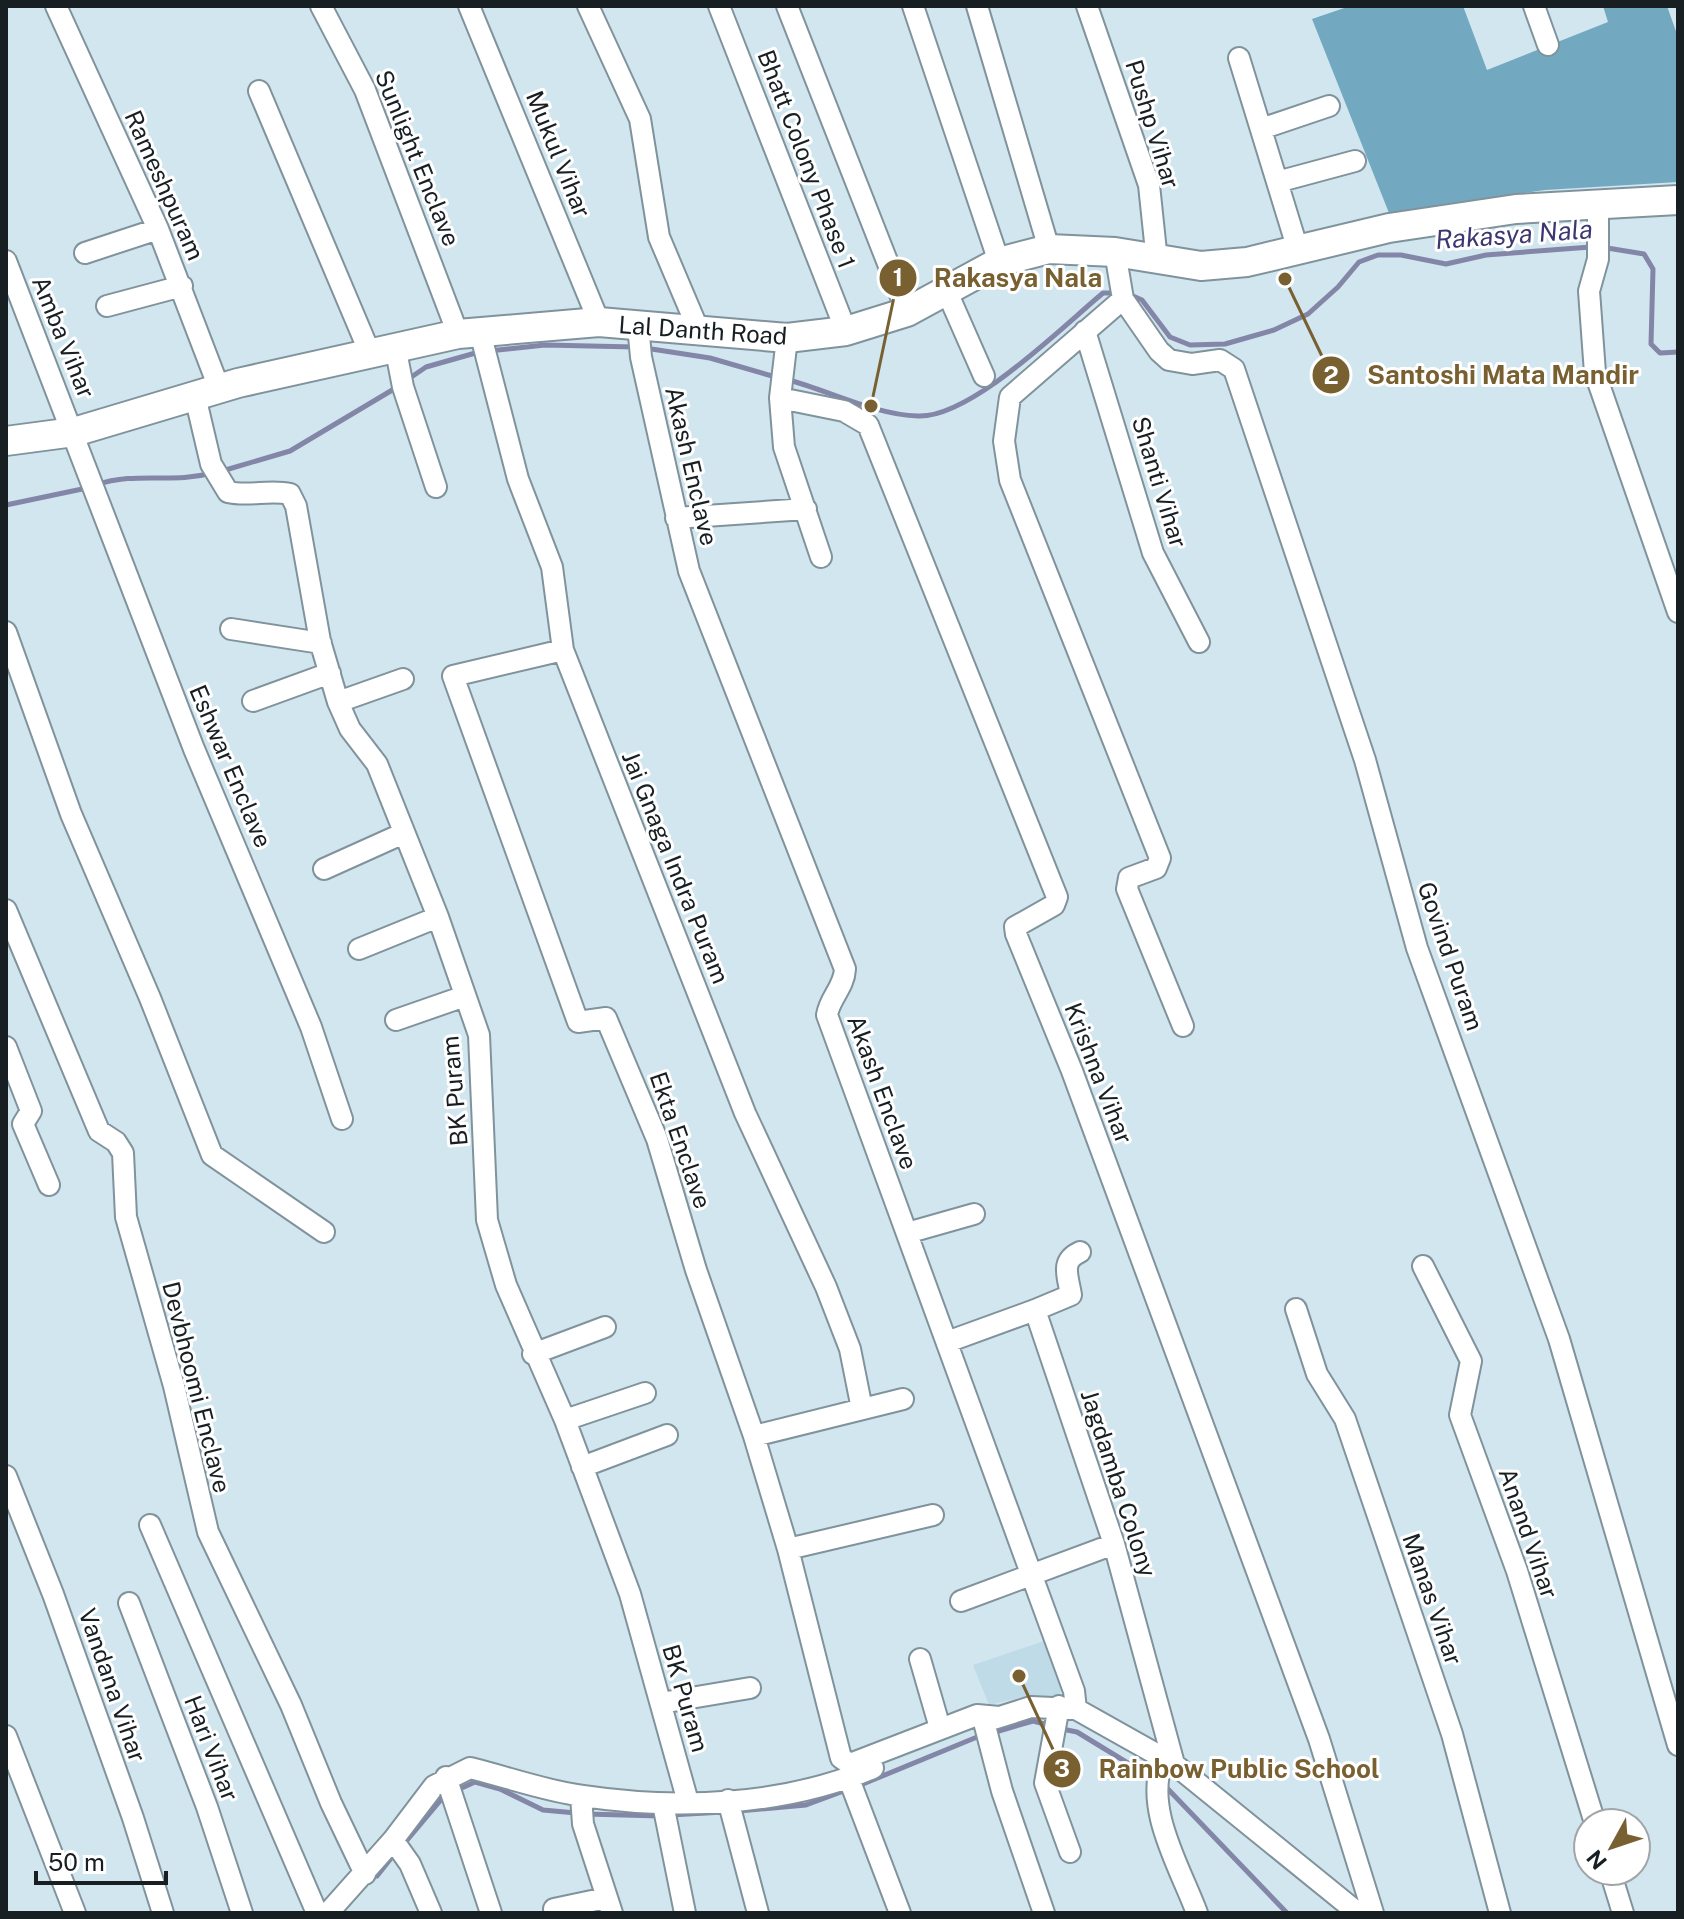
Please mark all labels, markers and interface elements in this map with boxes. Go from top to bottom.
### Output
street label: Bhatt Colony Phase 1 [752,46,862,272]
street label: Pushp Vihar [1120,56,1186,192]
street label: Sunlight Enclave [370,66,466,250]
street label: Mukul Vihar [521,87,597,221]
street label: Rameshpuram [119,106,211,264]
water label: Rakasya Nala [1434,213,1594,255]
callout: Rakasya Nala [878,253,1118,303]
text: Rakasya Nala [934,262,1102,293]
text: 1 [893,263,903,291]
street label: Amba Vihar [27,272,101,402]
street label: Lal Danth Road [618,310,788,350]
callout: Santoshi Mata Mandir [1311,350,1655,400]
text: Santoshi Mata Mandir [1367,359,1639,390]
text: 2 [1323,361,1339,389]
street label: Akash Enclave [660,384,724,548]
street label: Shanti Vihar [1127,413,1193,551]
street label: Eshwar Enclave [184,680,278,852]
street label: Jai Gnaga Indra Puram [617,747,735,987]
street label: Govind Puram [1412,878,1490,1034]
street label: Krishna Vihar [1059,999,1139,1147]
street label: Akash Enclave [842,1011,924,1173]
street label: BK Puram [435,1035,473,1147]
street label: Ekta Enclave [645,1068,717,1212]
street label: Devbhoomi Enclave [157,1278,237,1496]
street label: Jagdamba Colony [1076,1386,1163,1580]
street label: Anand Vihar [1494,1464,1564,1602]
street label: Manas Vihar [1397,1529,1469,1669]
street label: Vandana Vihar [74,1604,152,1766]
street label: BK Puram [657,1641,715,1755]
street label: Hari Vihar [179,1691,245,1805]
callout: Rainbow Public School [1042,1744,1395,1794]
text: Rainbow Public School [1098,1753,1380,1784]
text: 3 [1054,1754,1070,1782]
north arrow [1572,1807,1652,1887]
scale bar [36,1835,166,1885]
text: N [1581,1845,1612,1875]
text: 50 m [48,1848,105,1876]

